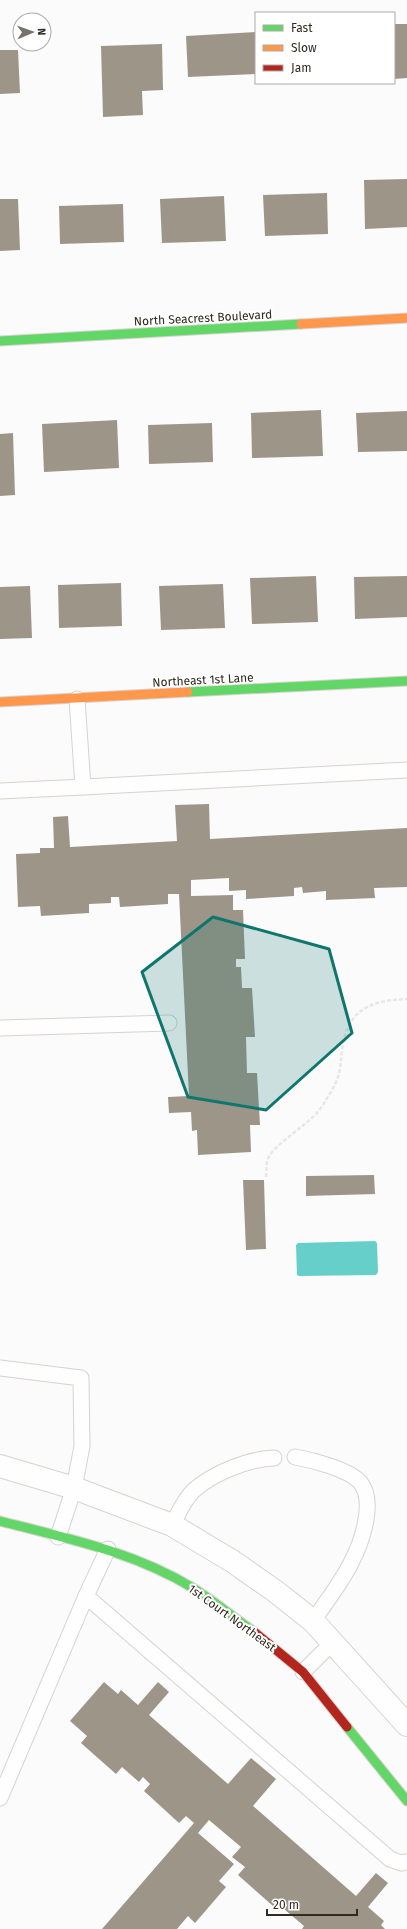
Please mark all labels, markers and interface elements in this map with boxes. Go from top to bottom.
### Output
north arrow [12,12,52,52]
legend [255,12,395,84]
text: Fast [291,21,313,35]
text: N [35,28,48,36]
text: Slow [291,41,317,55]
text: Jam [291,61,311,75]
street label: North Seacrest Boulevard [133,307,273,329]
street label: Northeast 1st Lane [152,670,254,690]
street label: 1st Court Northeast [185,1582,279,1655]
scale bar [267,1891,357,1917]
text: 20 m [273,1898,299,1912]

